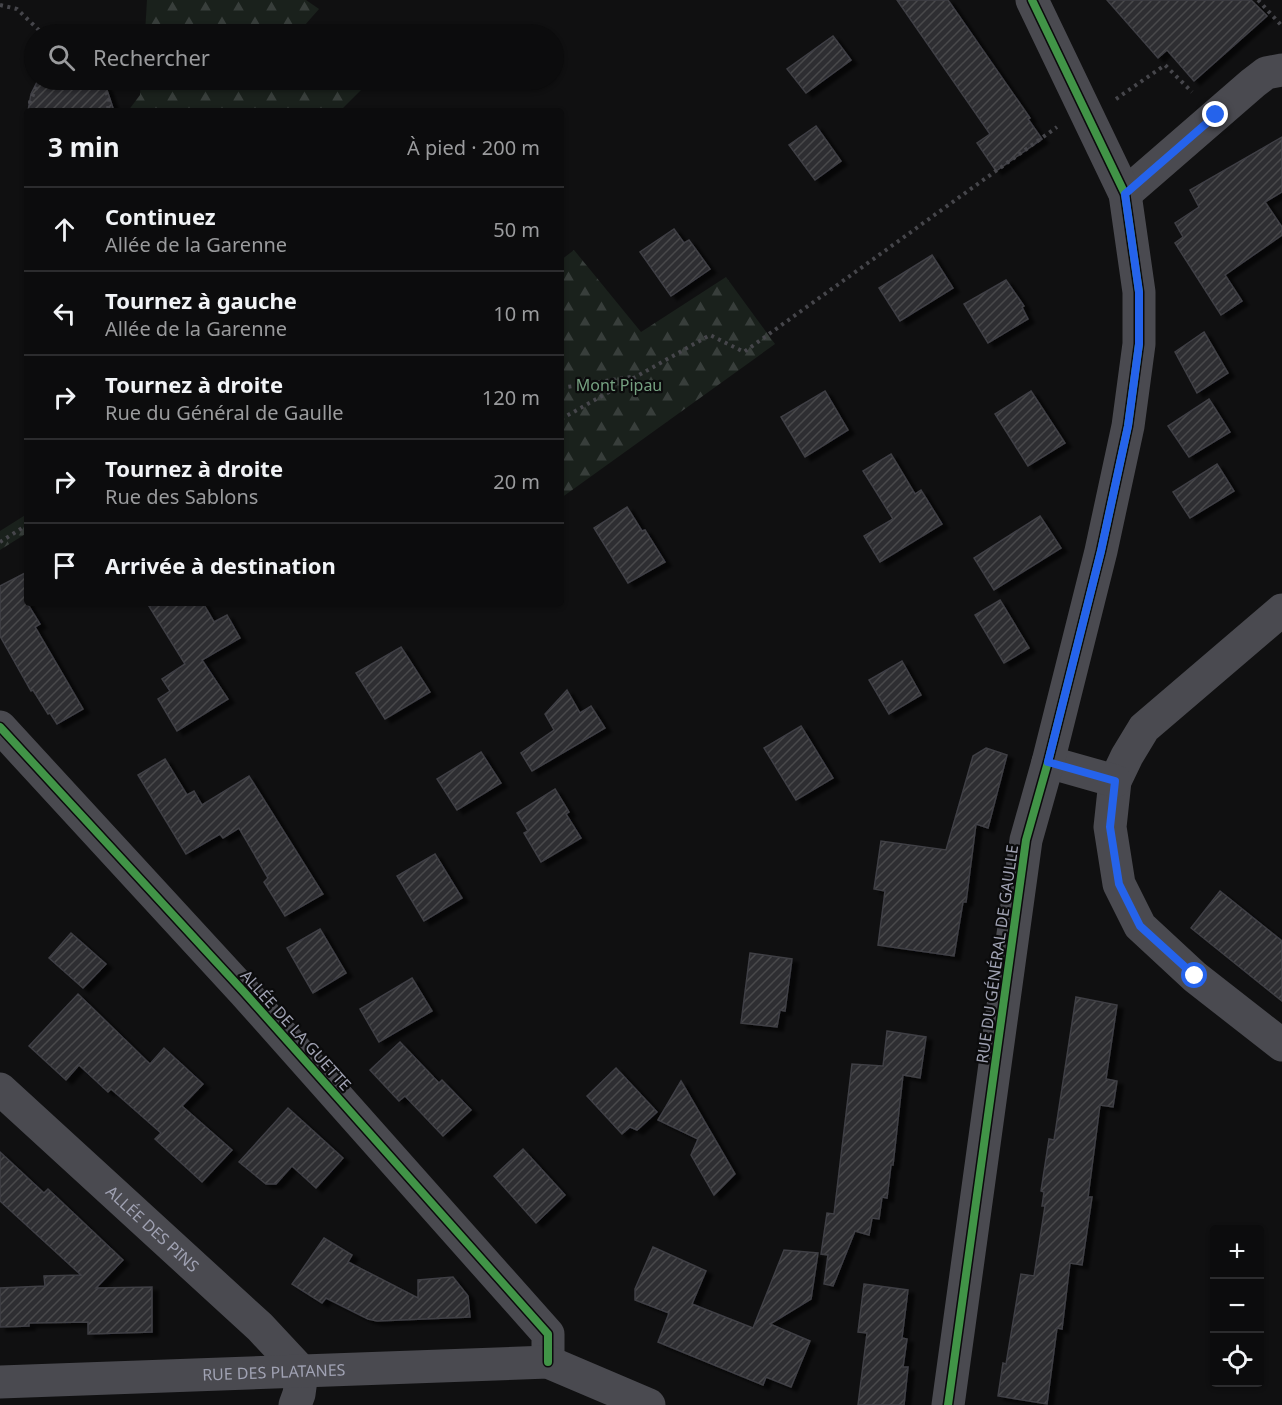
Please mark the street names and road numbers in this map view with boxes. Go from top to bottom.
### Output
street label: RUE DU GÉNÉRAL DE GAULLE [971,843,1023,1065]
street label: ALLÉE DE LA GUETTE [236,965,356,1095]
street label: ALLÉE DES PINS [101,1181,204,1277]
street label: RUE DES PLATANES [202,1358,346,1386]

